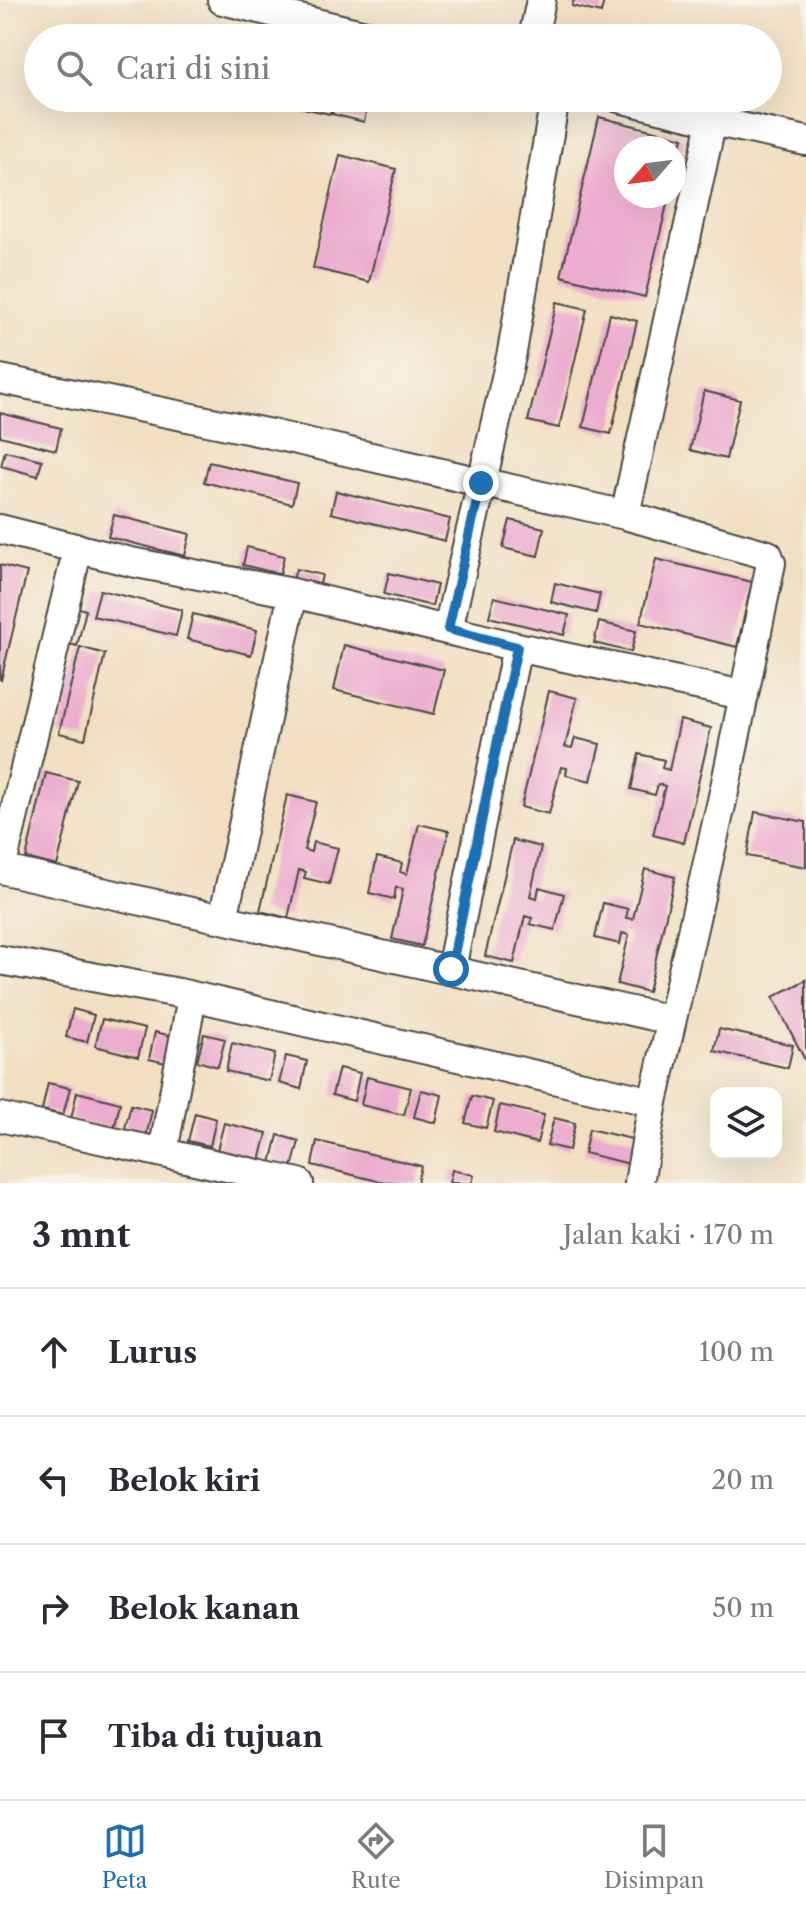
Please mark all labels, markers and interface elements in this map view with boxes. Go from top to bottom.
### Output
search box [24,24,782,112]
icon: search [52,46,96,90]
text: Cari di sini [116,50,270,87]
north arrow [614,136,686,208]
route end [463,465,499,501]
route start [433,951,469,987]
map controls [710,1087,782,1159]
button: layers [710,1087,782,1159]
text: 3 mnt [32,1214,130,1256]
text: Jalan kaki · 170 m [563,1219,774,1251]
icon: ahead [32,1330,76,1374]
text: Lurus [108,1334,197,1371]
text: 100 m [699,1336,774,1368]
icon: left [32,1458,76,1502]
text: Belok kiri [108,1462,260,1499]
text: 20 m [711,1464,774,1496]
icon: right [32,1586,76,1630]
text: Belok kanan [108,1590,300,1627]
text: 50 m [712,1592,774,1624]
icon: arrive [32,1714,76,1758]
text: Tiba di tujuan [108,1718,323,1755]
tab: Peta [102,1819,147,1894]
tab: Rute [351,1819,401,1894]
tab: Disimpan [604,1819,704,1894]

